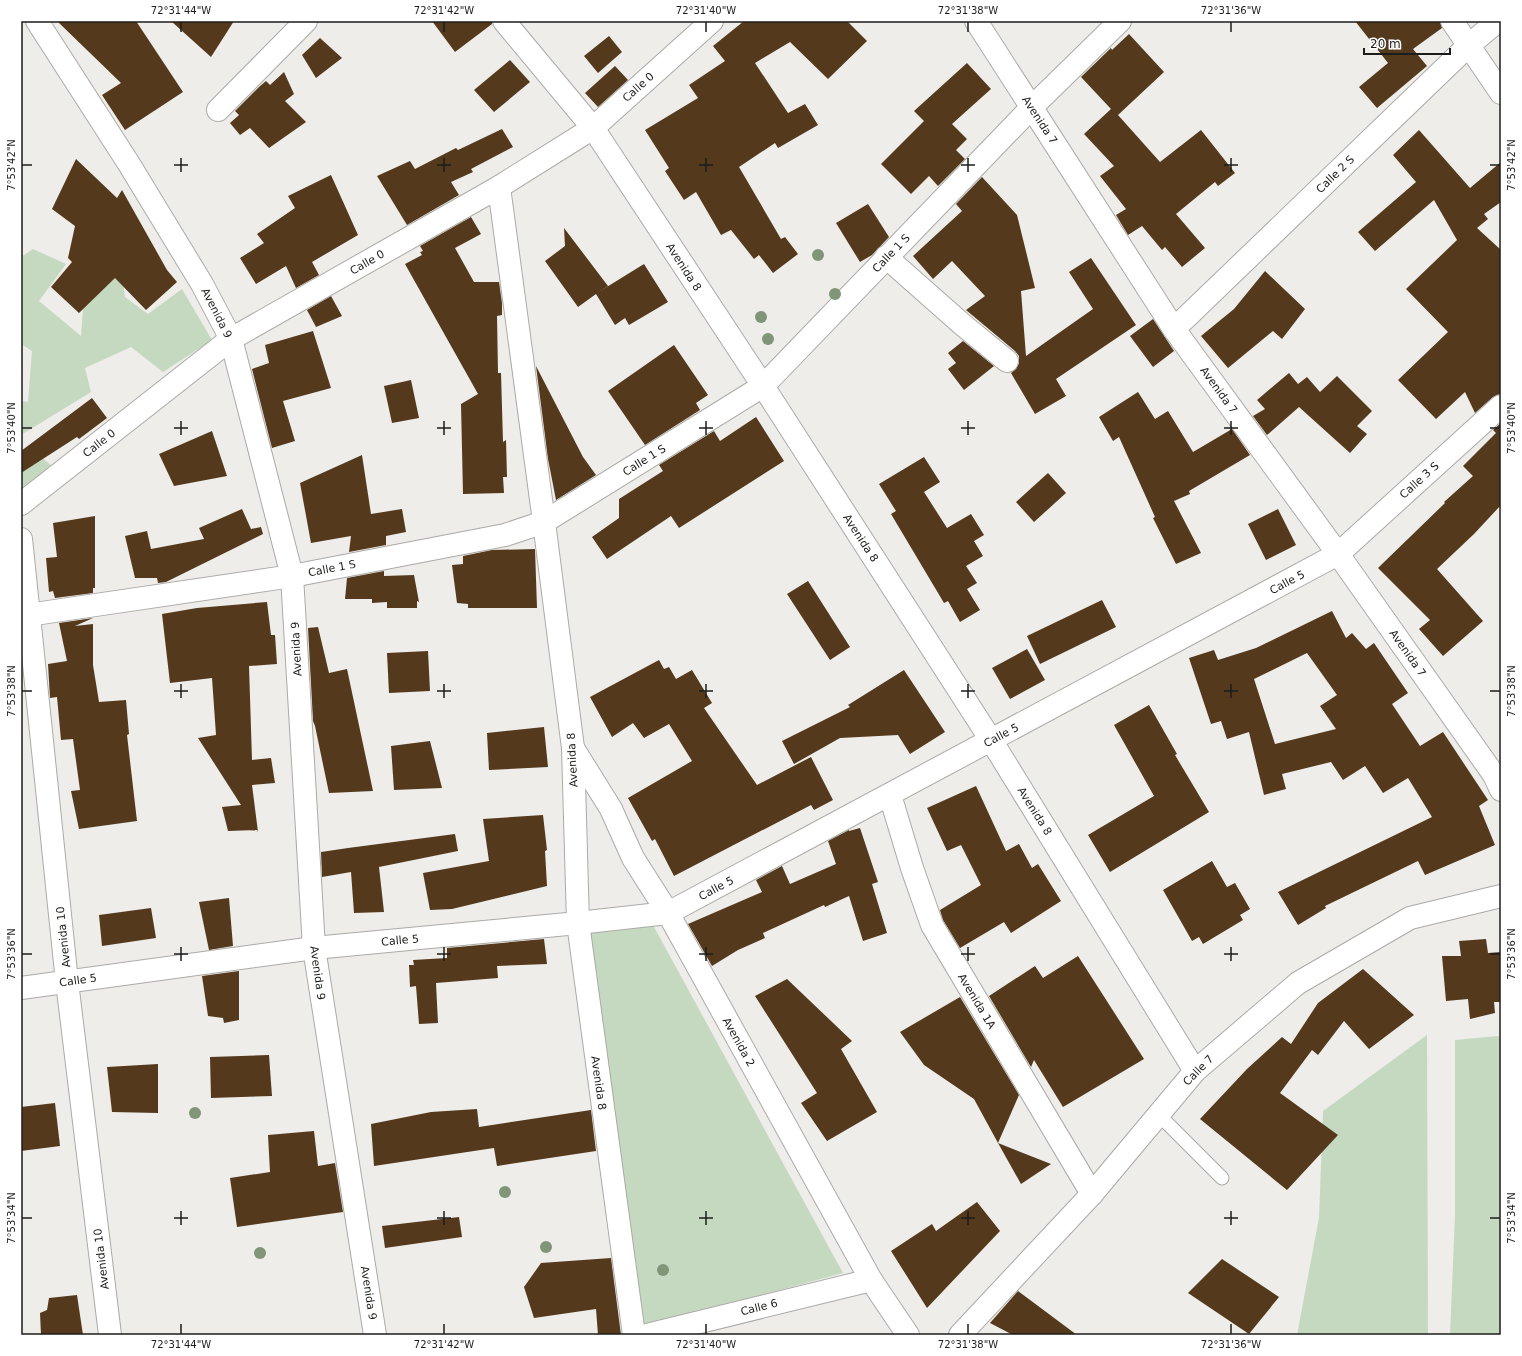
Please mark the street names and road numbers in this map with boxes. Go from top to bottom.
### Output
street label: Calle 0 [620,70,657,105]
street label: Avenida 7 [1019,94,1060,147]
street label: Calle 2 S [1313,153,1357,196]
street label: Calle 1 S [870,231,913,275]
street label: Avenida 8 [663,241,704,294]
street label: Calle 0 [348,247,387,278]
street label: Avenida 9 [198,286,235,340]
street label: Avenida 7 [1197,364,1240,416]
street label: Calle 0 [80,427,118,460]
street label: Calle 1 S [620,442,668,479]
street label: Calle 3 S [1397,459,1442,501]
street label: Avenida 8 [840,512,881,565]
street label: Calle 1 S [307,558,357,579]
street label: Calle 5 [1267,568,1307,597]
street label: Avenida 9 [289,621,304,676]
street label: Avenida 7 [1387,627,1429,679]
street label: Calle 5 [981,721,1021,750]
street label: Avenida 8 [565,732,580,787]
street label: Avenida 8 [1015,785,1055,838]
street label: Calle 5 [696,874,736,903]
street label: Avenida 10 [54,906,73,968]
street label: Calle 5 [381,932,419,949]
street label: Avenida 9 [307,945,328,1001]
street label: Calle 5 [58,971,98,990]
street label: Avenida 1A [955,971,998,1032]
street label: Avenida 2 [720,1015,757,1069]
street label: Calle 7 [1180,1052,1216,1088]
street label: Avenida 8 [588,1055,609,1111]
street label: Avenida 10 [91,1228,112,1290]
street label: Avenida 9 [358,1265,379,1321]
street label: Calle 6 [739,1297,779,1318]

